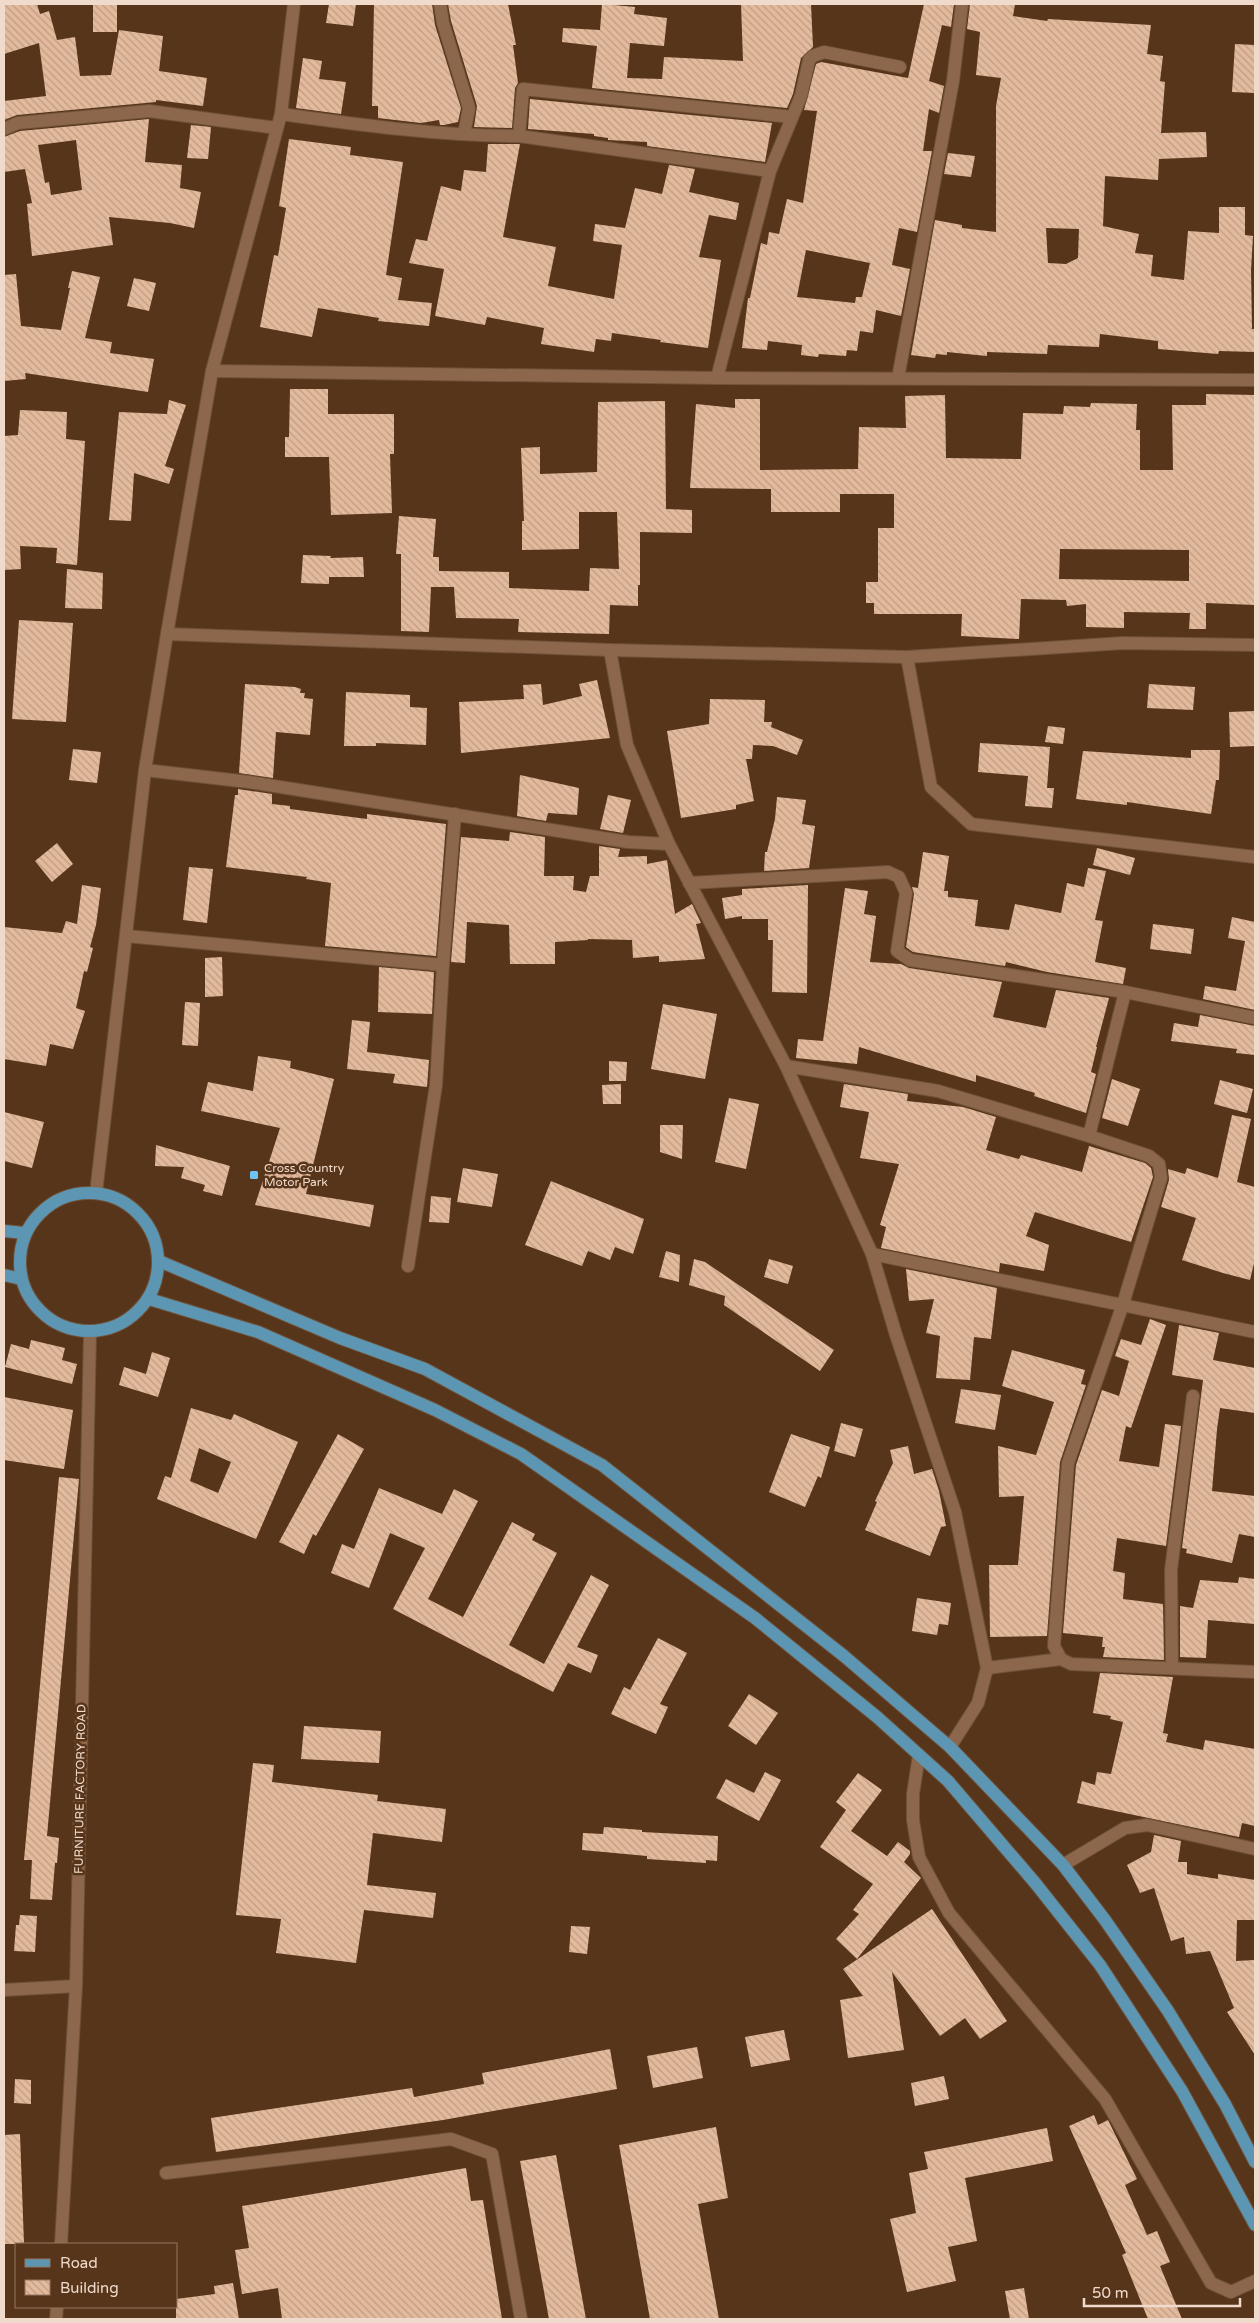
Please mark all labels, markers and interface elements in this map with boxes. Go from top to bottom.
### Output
place label: Cross Country Motor Park [264,1161,345,1189]
marker: Cross Country Motor Park [248,1169,260,1181]
street label: FURNITURE FACTORY ROAD [72,1704,88,1874]
legend [15,2243,178,2308]
text: Road [60,2254,98,2272]
scale bar [1084,2276,1240,2308]
text: Building [60,2279,119,2297]
text: 50 m [1092,2284,1129,2302]

